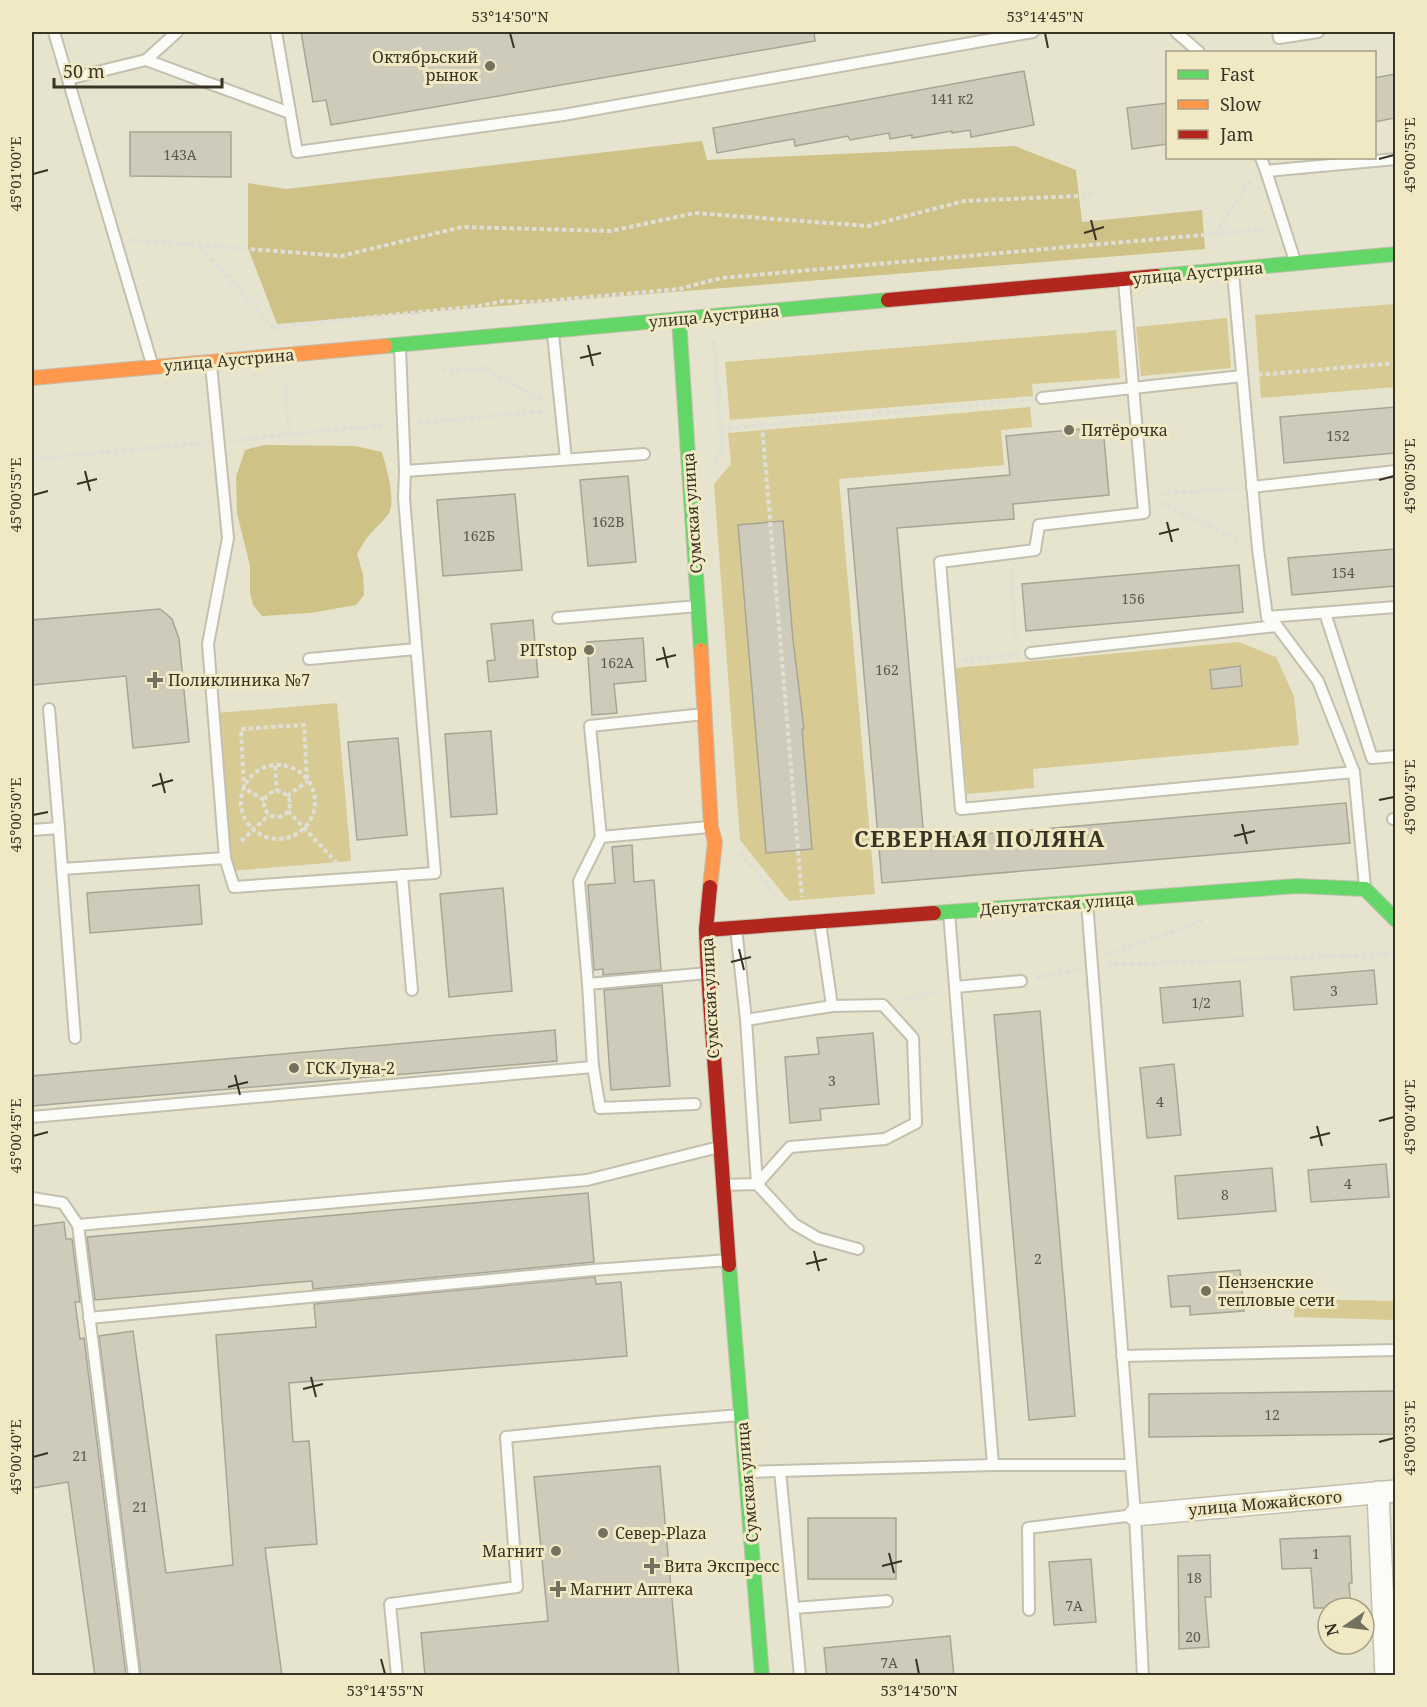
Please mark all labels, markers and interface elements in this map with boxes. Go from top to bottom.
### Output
text: 53°14'50"N [471,6,549,26]
text: 53°14'45"N [1006,6,1084,26]
place label: Октябрьский рынок [372,46,479,86]
scale bar [54,51,222,89]
legend [1166,51,1376,159]
text: 50 m [63,59,105,83]
marker: Октябрьский рынок [483,59,497,73]
text: Fast [1220,62,1255,86]
house number: 141 к2 [930,89,974,108]
text: Slow [1220,92,1262,116]
text: 45°00'55"E [1399,117,1419,193]
text: Jam [1219,122,1254,146]
text: 45°01'00"E [5,136,25,212]
house number: 143А [163,145,197,164]
street label: улица Аустрина [1132,256,1264,290]
street label: улица Аустрина [648,299,780,333]
street label: улица Аустрина [163,343,295,377]
place label: Пятёрочка [1081,419,1168,441]
marker: Пятёрочка [1062,423,1076,437]
house number: 152 [1326,426,1350,445]
text: 45°00'50"E [1399,438,1419,514]
street label: Сумская улица [677,452,707,574]
text: 45°00'55"E [5,457,25,533]
house number: 162В [592,512,624,531]
house number: 162Б [463,526,495,545]
house number: 154 [1331,563,1355,582]
house number: 156 [1121,589,1145,608]
place label: PITstop [520,639,577,661]
marker: PITstop [582,643,596,657]
house number: 162А [600,653,634,672]
house number: 162 [875,660,899,679]
place label: Поликлиника №7 [168,669,310,691]
marker: Поликлиника №7 [146,671,164,689]
text: 45°00'45"E [1399,759,1419,835]
text: 45°00'50"E [5,777,25,853]
district label: СЕВЕРНАЯ ПОЛЯНА [854,823,1106,853]
street label: Депутатская улица [979,888,1135,920]
street label: Сумская улица [696,937,724,1059]
house number: 3 [1330,981,1338,1000]
house number: 1/2 [1191,993,1211,1012]
place label: ГСК Луна-2 [306,1057,395,1079]
marker: ГСК Луна-2 [287,1061,301,1075]
house number: 3 [828,1071,836,1090]
text: 45°00'40"E [1399,1079,1419,1155]
house number: 4 [1156,1092,1164,1111]
text: 45°00'45"E [5,1098,25,1174]
house number: 4 [1344,1174,1352,1193]
house number: 8 [1221,1185,1229,1204]
house number: 2 [1034,1249,1042,1268]
place label: Пензенские тепловые сети [1218,1271,1335,1311]
marker: Пензенские тепловые сети [1199,1284,1213,1298]
text: 45°00'35"E [1399,1400,1419,1476]
house number: 12 [1264,1405,1280,1424]
text: 45°00'40"E [5,1419,25,1495]
street label: Сумская улица [731,1421,763,1543]
house number: 21 [72,1446,88,1465]
street label: улица Можайского [1187,1485,1343,1521]
house number: 21 [132,1497,148,1516]
place label: Север-Plaza [615,1522,707,1544]
marker: Север-Plaza [596,1526,610,1540]
place label: Магнит [482,1540,545,1562]
marker: Магнит [549,1544,563,1558]
house number: 1 [1312,1544,1320,1563]
place label: Вита Экспресс [664,1555,780,1577]
marker: Вита Экспресс [645,1559,659,1573]
house number: 18 [1186,1568,1202,1587]
place label: Магнит Аптека [570,1578,694,1600]
marker: Магнит Аптека [551,1582,565,1596]
house number: 7А [1065,1596,1083,1615]
north arrow [1316,1596,1376,1656]
text: N [1319,1620,1344,1638]
house number: 20 [1185,1627,1201,1646]
house number: 7А [880,1653,898,1672]
text: 53°14'55"N [346,1680,424,1700]
text: 53°14'50"N [880,1680,958,1700]

